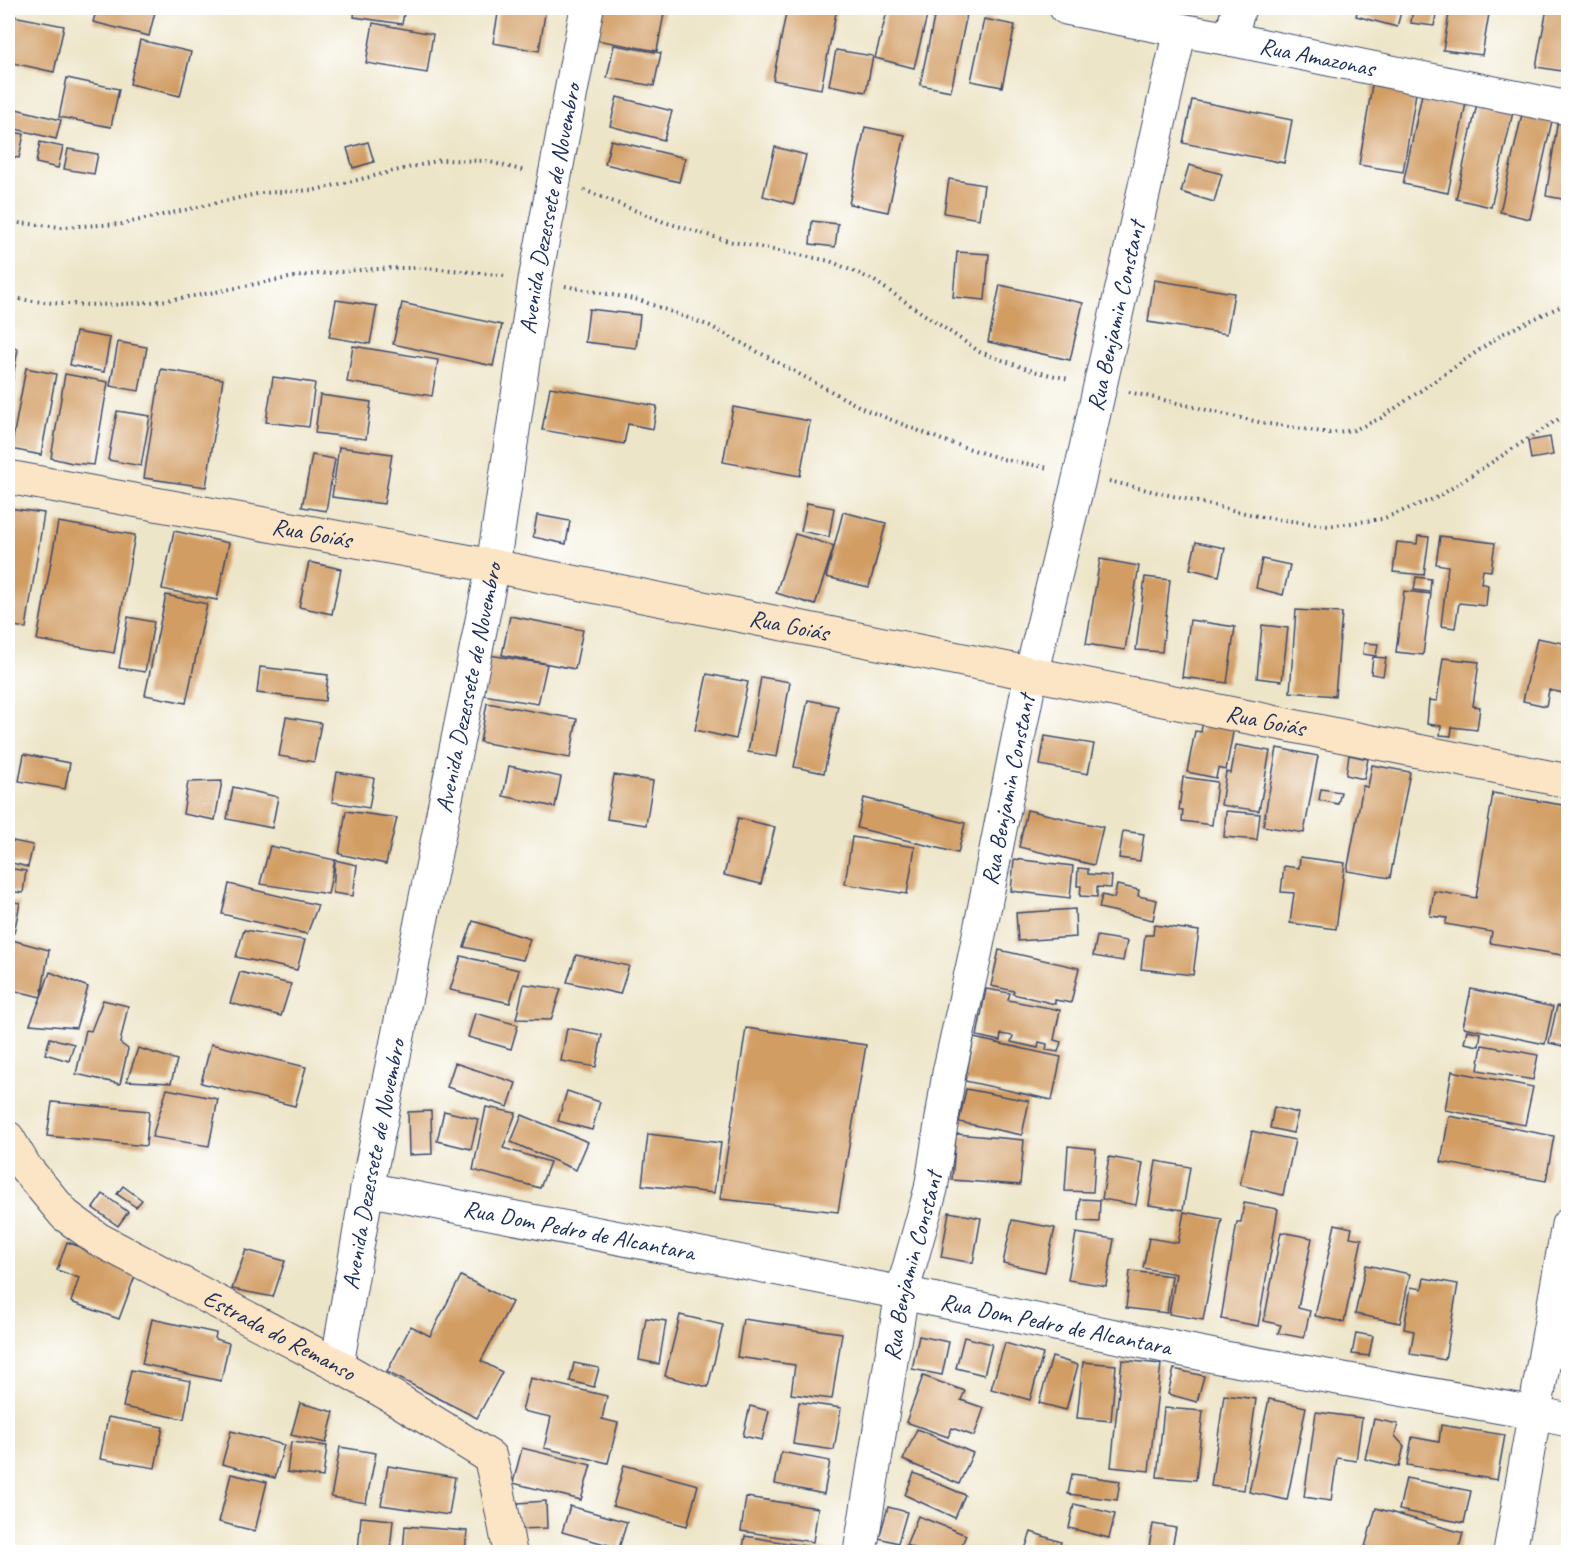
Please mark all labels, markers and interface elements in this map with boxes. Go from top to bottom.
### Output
street label: Rua Amazonas [1257,30,1380,84]
street label: Avenida Dezessete de Novembro [512,79,588,336]
street label: Rua Benjamin Constant [1080,215,1152,414]
street label: Rua Goiás [270,511,357,555]
street label: Avenida Dezessete de Novembro [429,558,509,815]
street label: Rua Goiás [747,603,834,648]
street label: Rua Benjamin Constant [974,689,1042,888]
street label: Rua Goiás [1223,698,1311,744]
street label: Avenida Dezessete de Novembro [335,1034,412,1292]
street label: Rua Benjamin Constant [876,1167,949,1363]
street label: Rua Dom Pedro de Alcantara [461,1193,699,1268]
street label: Estrada do Remanso [198,1282,362,1388]
street label: Rua Dom Pedro de Alcantara [938,1286,1176,1362]

